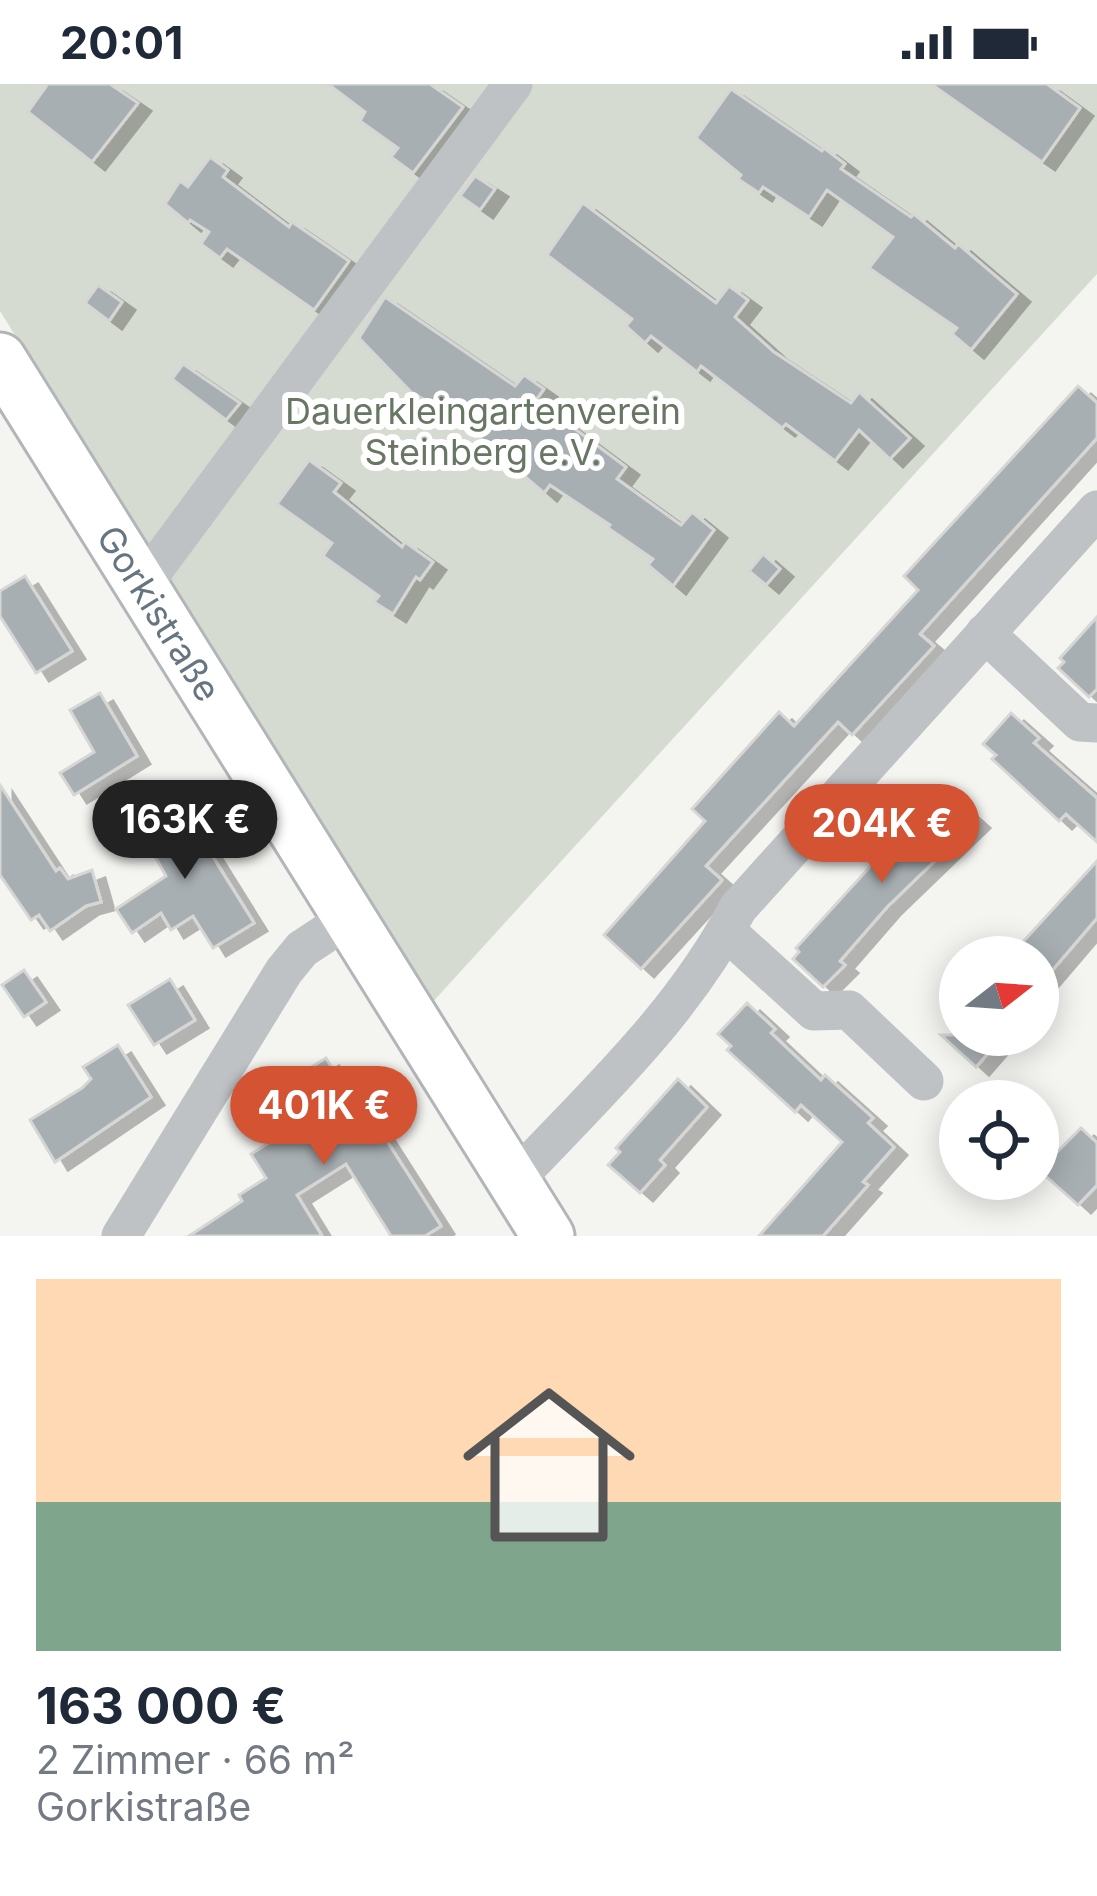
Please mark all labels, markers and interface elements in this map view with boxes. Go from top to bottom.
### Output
text: 20:01 [60,15,183,70]
park label: Dauerkleingartenverein Steinberg e.V. [285,389,681,474]
street label: Gorkistraße [88,517,230,709]
pin: 163K € [87,780,283,882]
pin: 204K € [784,784,980,886]
text: 163K € [119,795,251,842]
text: 204K € [811,799,953,846]
north arrow [939,936,1059,1056]
map controls [939,936,1059,1200]
pin: 401K € [226,1066,422,1168]
button: locate [939,1080,1059,1200]
text: 401K € [257,1081,391,1128]
icon: home [441,1357,657,1573]
text: 163 000 € [36,1675,286,1736]
text: 2 Zimmer · 66 m² [36,1736,354,1783]
text: Gorkistraße [36,1783,251,1830]

